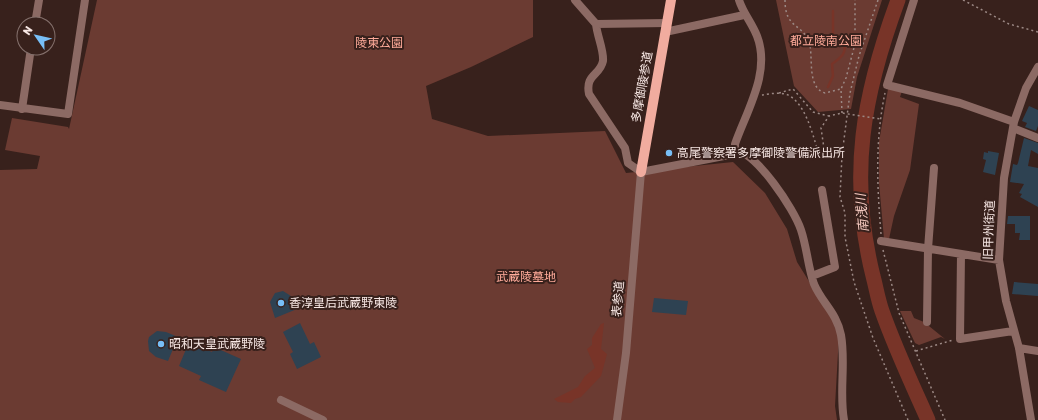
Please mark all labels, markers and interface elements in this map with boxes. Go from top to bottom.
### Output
north arrow [16,16,56,56]
text: N [21,24,36,38]
park label: 都立陵南公園 [790,34,862,48]
park label: 陵東公園 [355,36,403,50]
street label: 多摩御陵参道 [629,50,655,124]
place label: 高尾警察署多摩御陵警備派出所 [677,146,845,160]
marker: 高尾警察署多摩御陵警備派出所 [664,148,674,158]
water label: 南浅川 [853,191,871,233]
street label: 旧甲州街道 [981,200,997,260]
park label: 武蔵陵墓地 [496,270,556,284]
street label: 表参道 [609,280,627,319]
place label: 香淳皇后武蔵野東陵 [289,296,397,310]
marker: 香淳皇后武蔵野東陵 [276,298,286,308]
place label: 昭和天皇武蔵野陵 [169,337,265,351]
marker: 昭和天皇武蔵野陵 [156,339,166,349]

